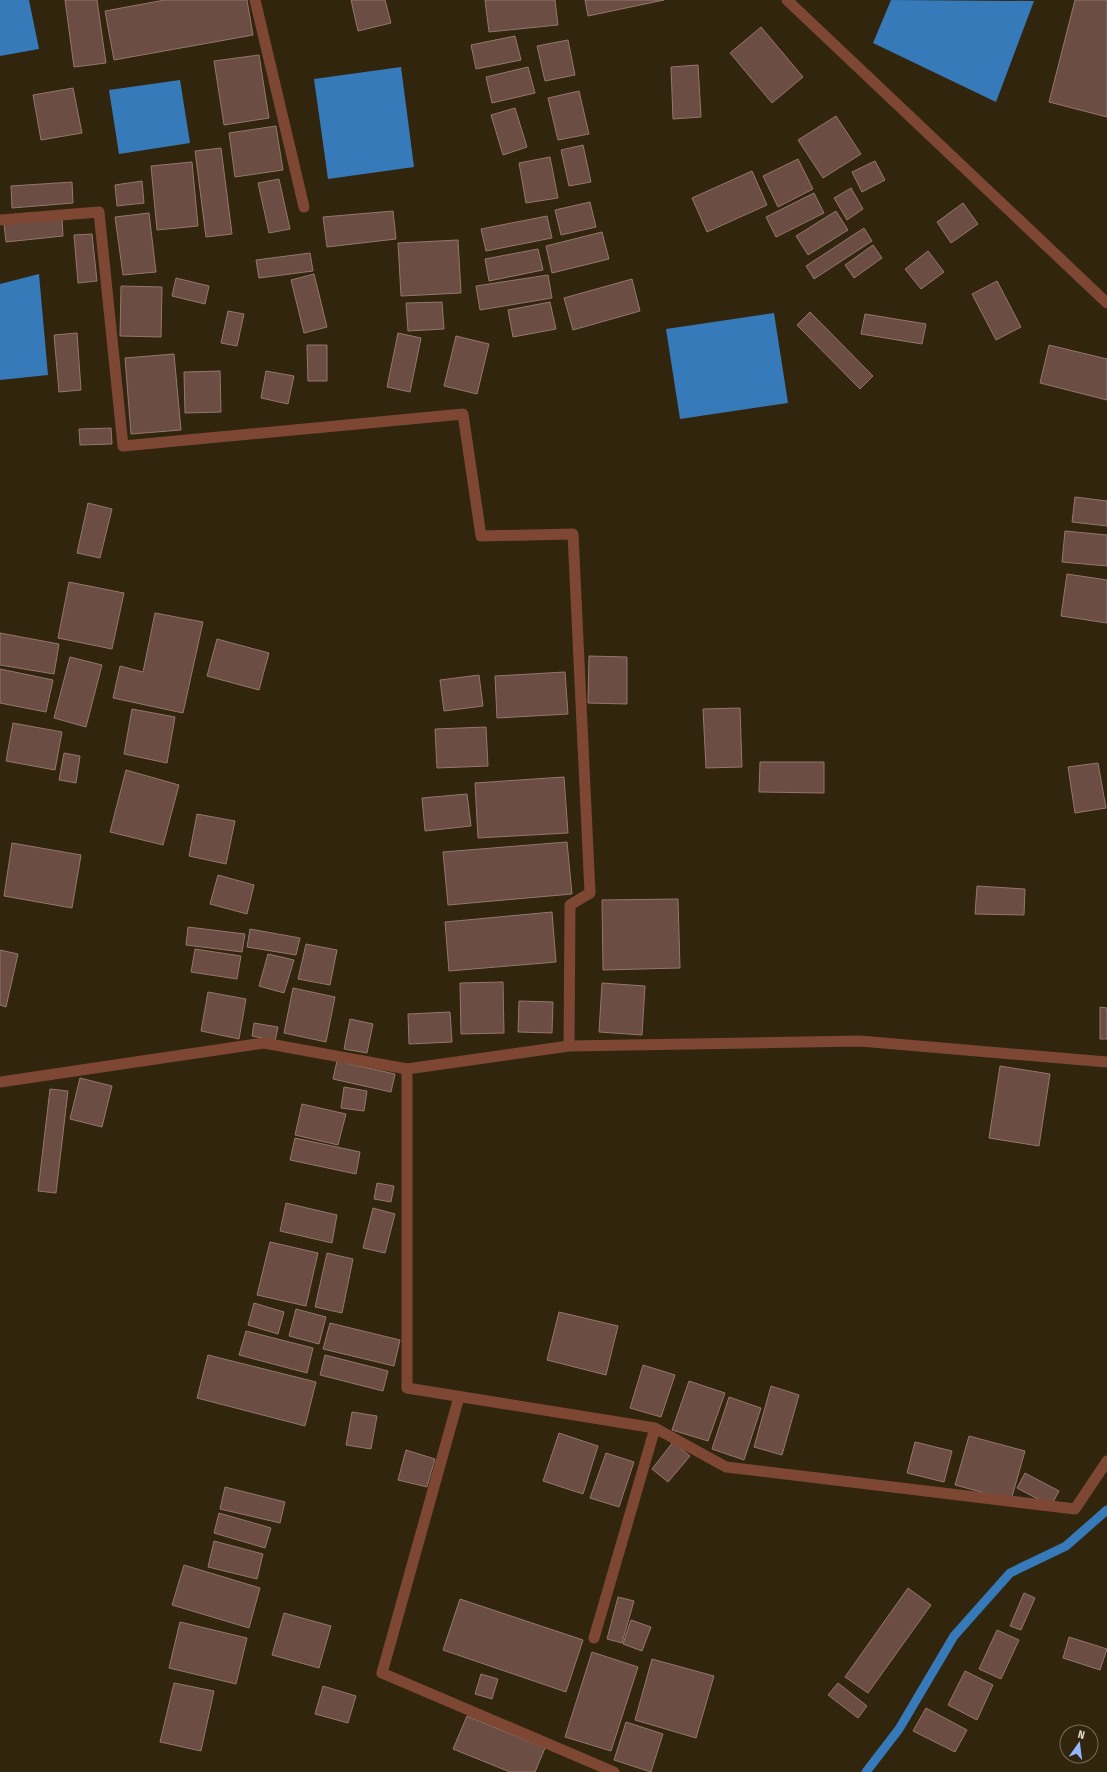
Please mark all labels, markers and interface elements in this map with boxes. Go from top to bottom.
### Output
north arrow [1059,1724,1099,1764]
text: N [1077,1728,1086,1742]

